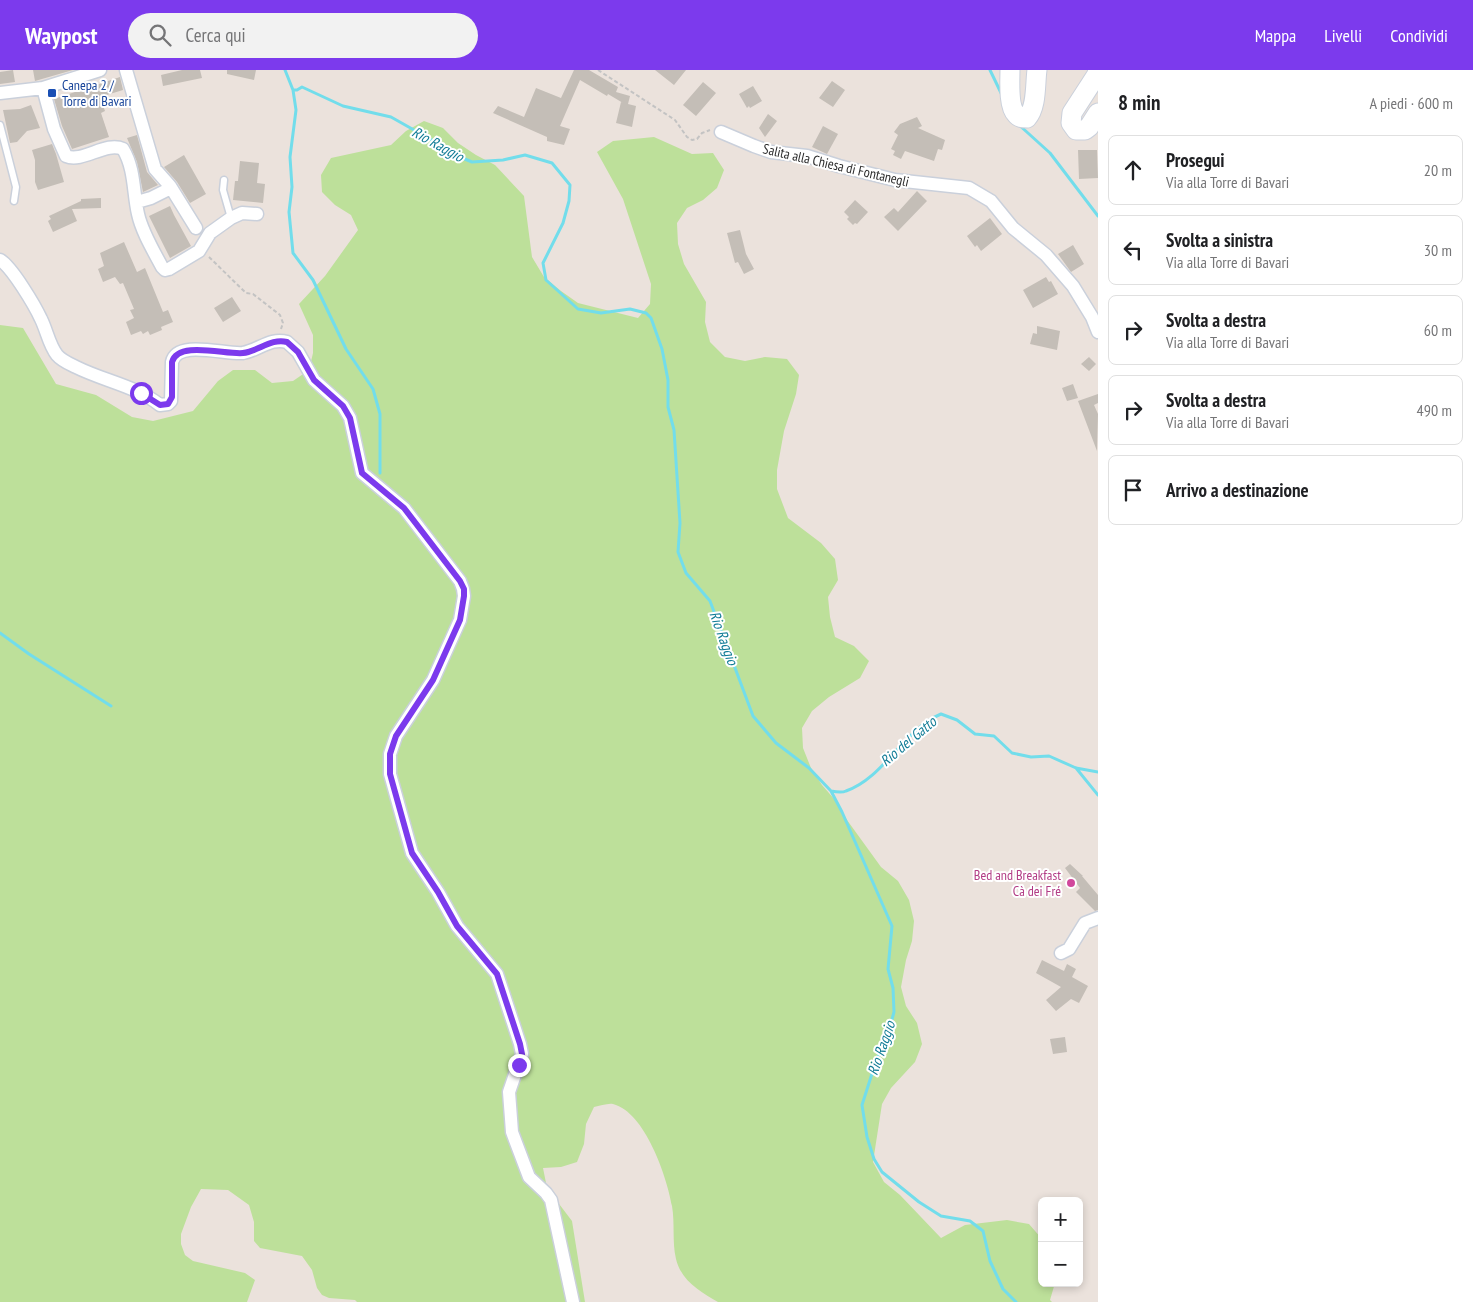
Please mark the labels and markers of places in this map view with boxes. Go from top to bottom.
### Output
place label: Canepa 2 / Torre di Bavari [62,76,131,110]
marker: Canepa 2 / Torre di Bavari [46,87,58,99]
place label: Bed and Breakfast Cà dei Fré [974,866,1061,900]
marker: Bed and Breakfast Cà dei Fré [1065,877,1077,889]

